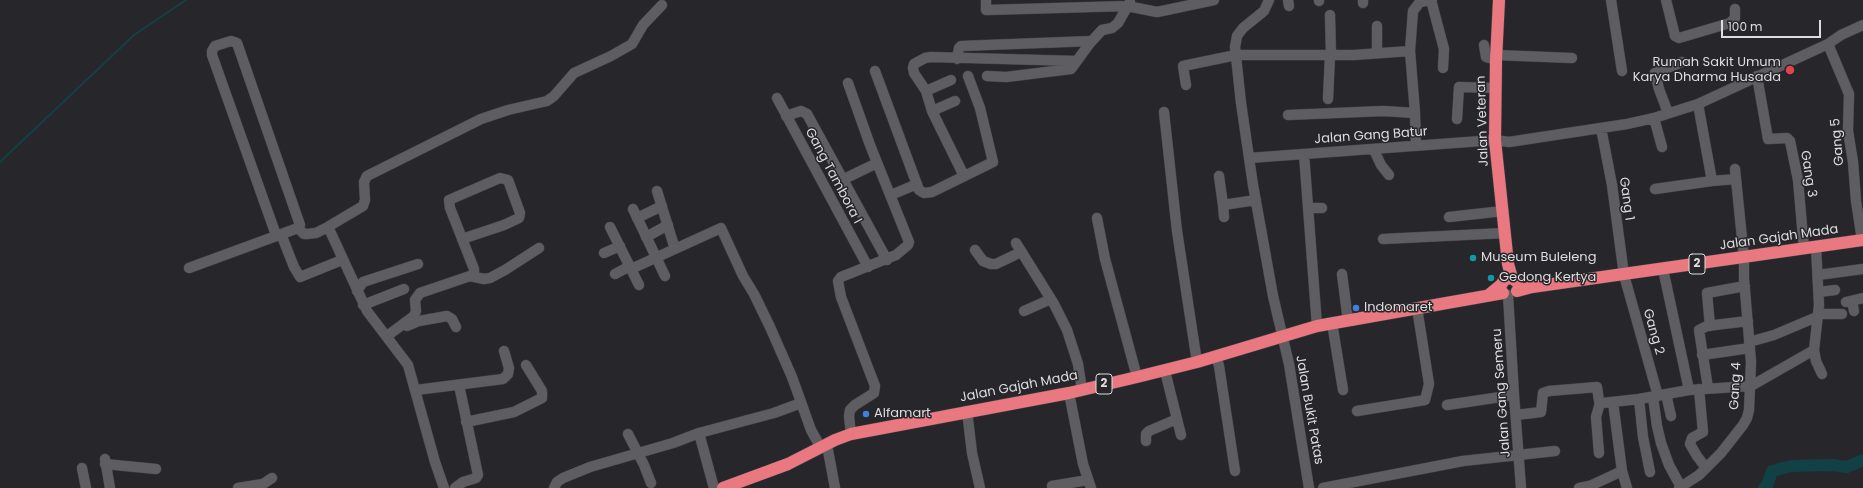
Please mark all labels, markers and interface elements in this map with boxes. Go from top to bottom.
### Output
scale bar [1723,12,1823,38]
text: 100 m [1728,18,1762,35]
place label: Rumah Sakit Umum Karya Dharma Husada [1633,55,1781,86]
marker: Rumah Sakit Umum Karya Dharma Husada [1784,64,1796,76]
street label: Jalan Veteran [1474,75,1492,167]
street label: Gang 5 [1828,118,1848,166]
street label: Jalan Gang Batur [1314,124,1428,148]
street label: Gang Tambora I [801,125,865,227]
street label: Gang 3 [1797,150,1819,198]
street label: Gang 1 [1615,176,1637,222]
street label: Jalan Gajah Mada [1719,222,1839,254]
place label: Museum Buleleng [1481,250,1596,266]
marker: Museum Buleleng [1468,253,1478,263]
road number: 2 [1689,254,1705,274]
place label: Gedong Kertya [1499,270,1596,286]
marker: Gedong Kertya [1486,273,1496,283]
place label: Indomaret [1364,300,1432,316]
marker: Indomaret [1351,303,1361,313]
street label: Gang 2 [1639,307,1667,357]
street label: Jalan Gang Semeru [1490,328,1514,458]
street label: Jalan Bukit Patas [1292,354,1326,466]
street label: Gang 4 [1727,362,1745,410]
street label: Jalan Gajah Mada [959,368,1079,406]
road number: 2 [1096,374,1112,394]
place label: Alfamart [874,406,931,422]
marker: Alfamart [861,409,871,419]

